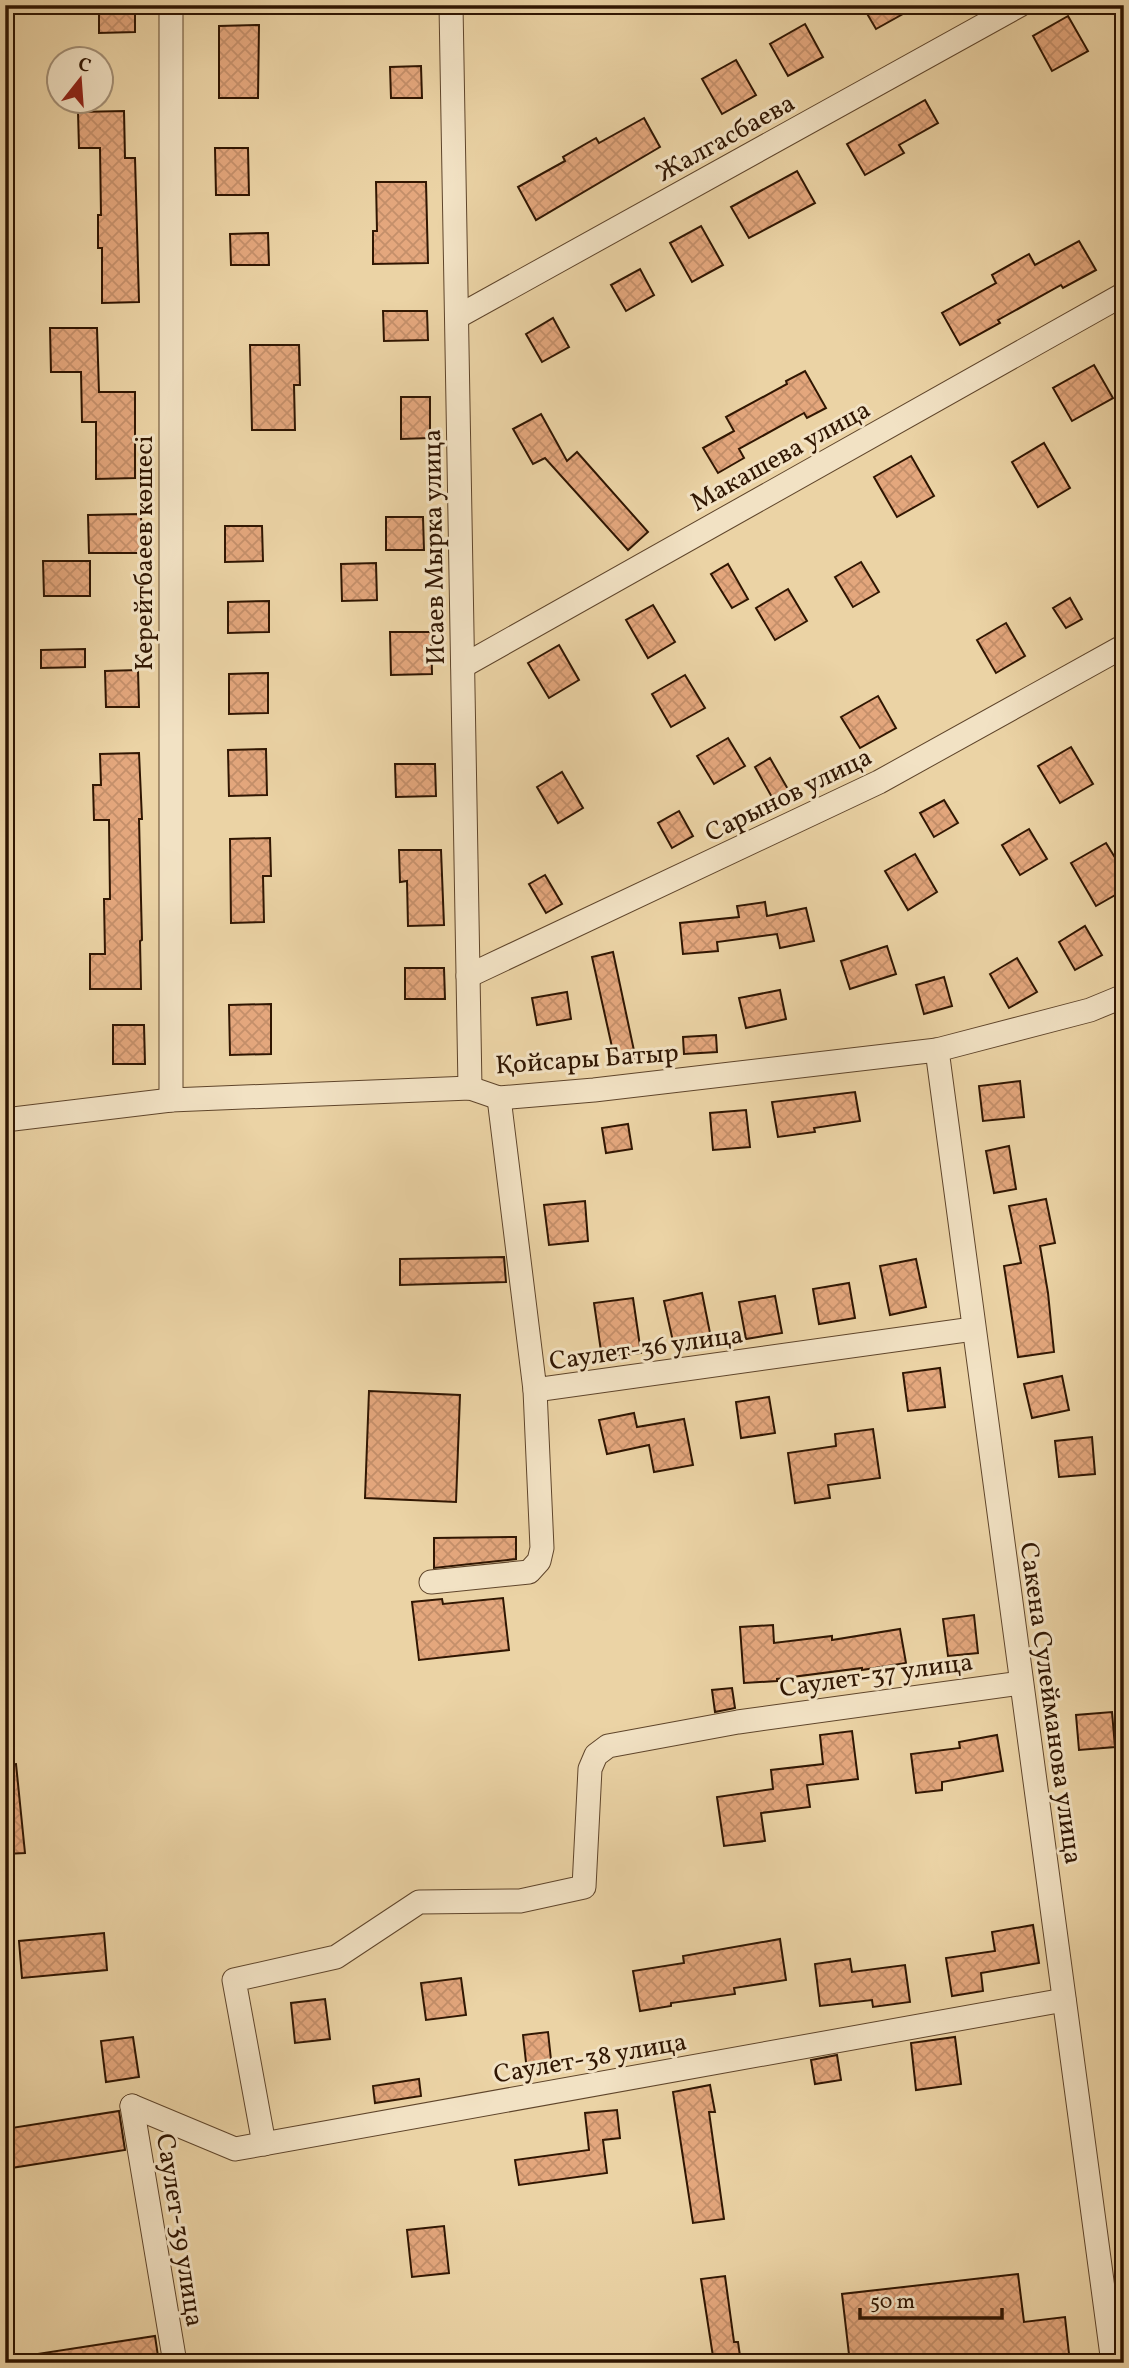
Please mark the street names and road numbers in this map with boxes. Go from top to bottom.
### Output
street label: Жалгасбаева [650,86,802,192]
street label: Макашева улица [684,392,878,521]
street label: Исаев Мырка улица [415,429,455,665]
street label: Керейтбаеев көшесі [127,435,163,671]
street label: Сарынов улица [699,740,879,852]
street label: Қойсары Батыр [494,1036,680,1084]
street label: Саулет-36 улица [547,1318,746,1380]
street label: Сакена Сулейманова улица [1010,1540,1090,1867]
street label: Саулет-37 улица [777,1645,975,1707]
street label: Саулет-38 улица [491,2024,690,2094]
street label: Саулет-39 улица [146,2131,212,2330]

